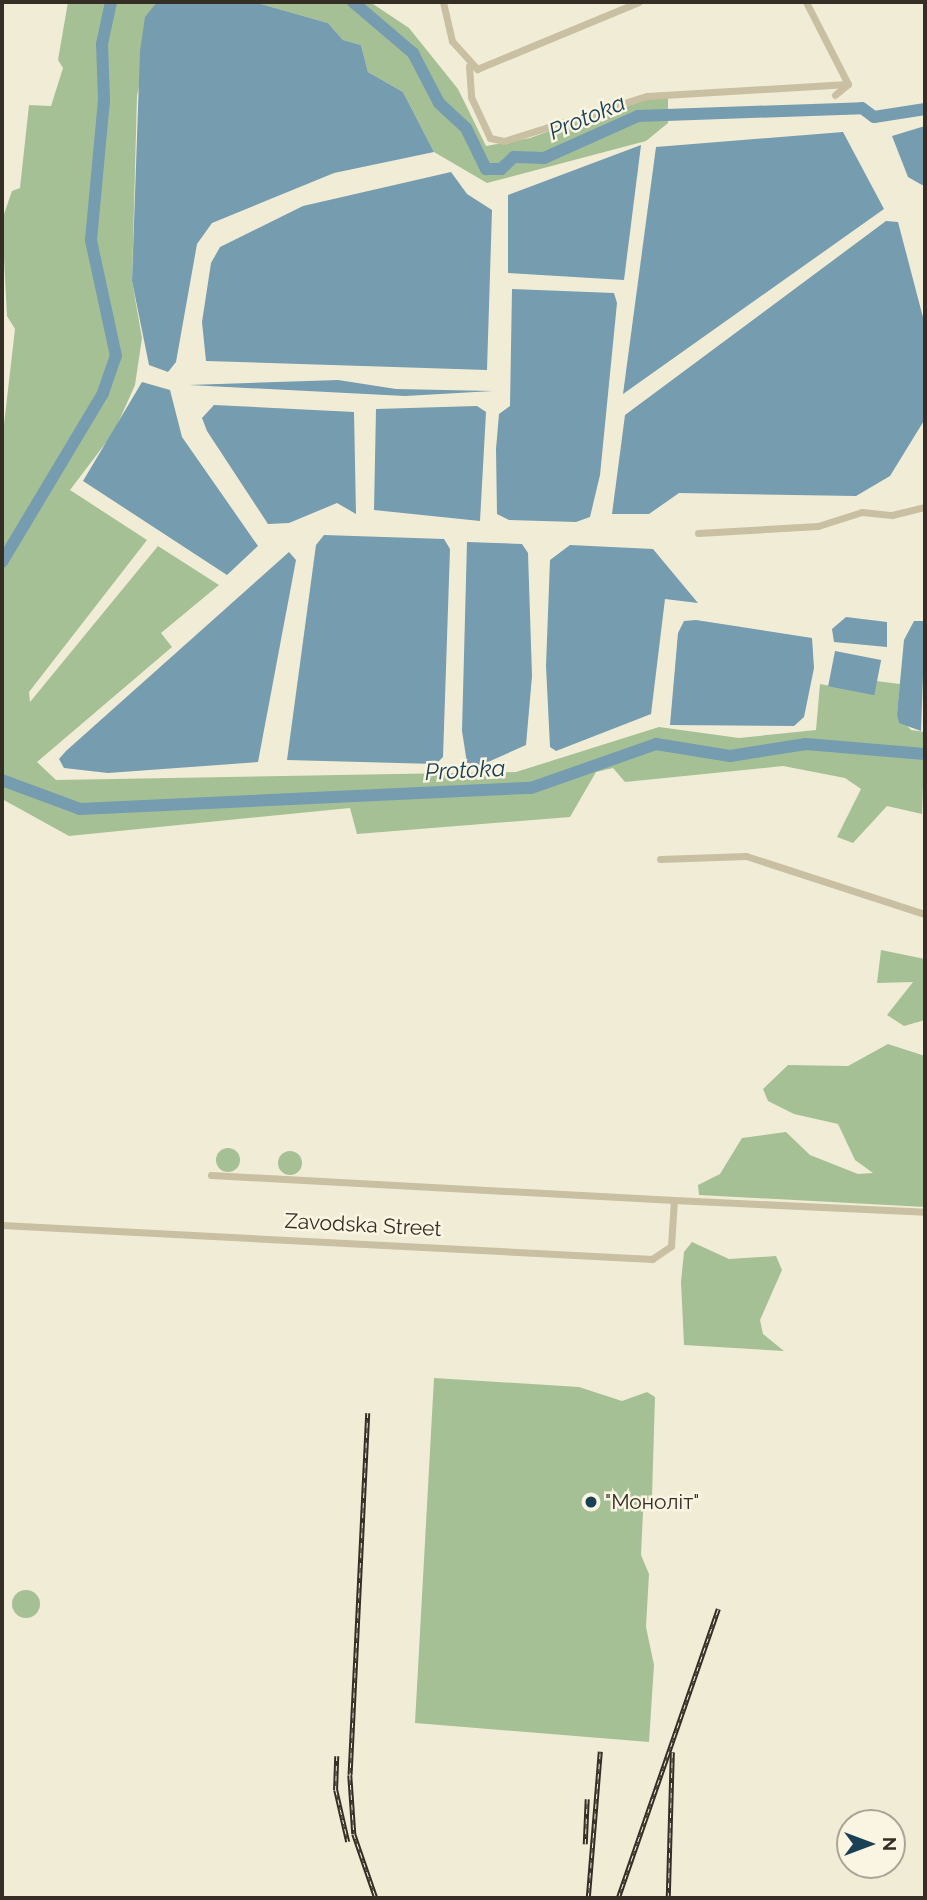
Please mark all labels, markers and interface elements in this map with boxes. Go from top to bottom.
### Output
water label: Protoka [545,89,629,145]
water label: Protoka [424,754,506,786]
street label: Zavodska Street [284,1208,442,1242]
place label: "Моноліт" [605,1489,699,1515]
marker: "Моноліт" [583,1494,599,1510]
north arrow [836,1809,906,1879]
text: N [879,1837,901,1851]

